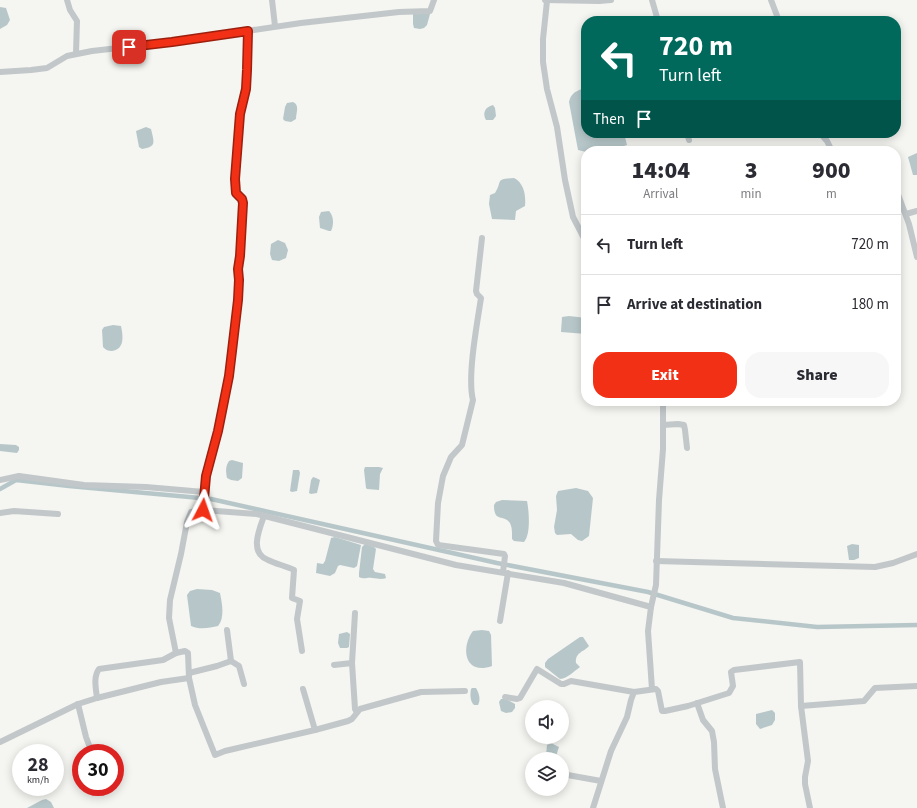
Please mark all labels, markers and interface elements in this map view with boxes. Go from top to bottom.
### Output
text: 720 m [659,26,733,66]
pin [112,30,146,64]
icon: left [593,32,645,84]
icon: arrive [118,36,140,58]
text: Turn left [659,63,721,88]
icon: arrive [633,108,655,130]
text: Then [593,109,625,130]
text: 14:04 [631,153,690,188]
text: 3 [745,153,758,188]
text: 900 [812,153,851,188]
text: Arrival [643,185,678,203]
text: min [741,185,762,203]
text: m [826,185,837,203]
icon: left [593,234,615,256]
text: Turn left [627,234,683,255]
text: 720 m [851,234,889,255]
icon: arrive [593,294,615,316]
text: Arrive at destination [627,294,762,315]
text: 180 m [851,294,889,315]
button: Exit [593,352,737,398]
button: Share [745,352,889,398]
position arrow [182,489,224,531]
map controls [525,700,569,796]
button: sound [525,700,569,744]
speed limit sign: 30 [72,744,124,796]
text: 28 [27,751,49,779]
button: layers [525,752,569,796]
text: km/h [27,773,49,787]

